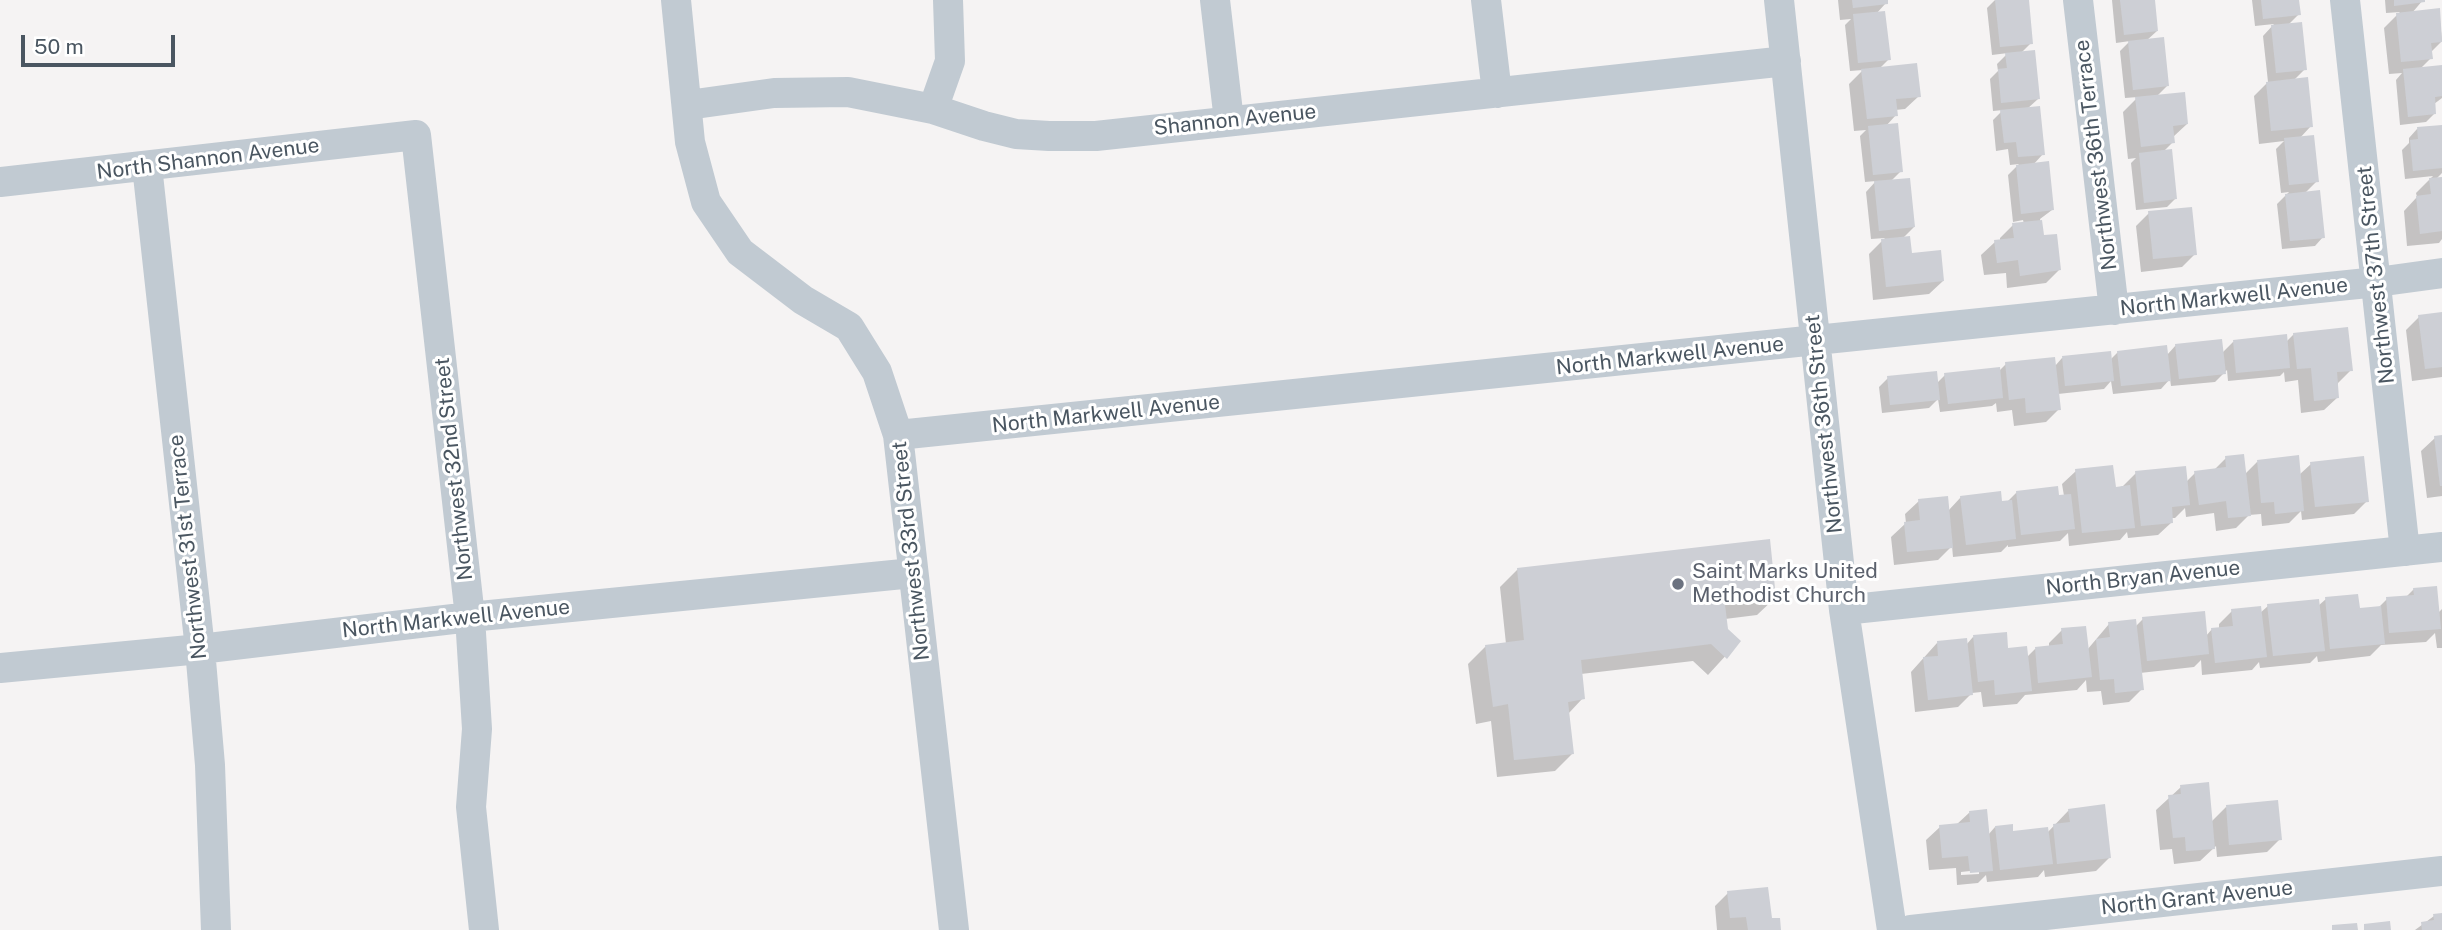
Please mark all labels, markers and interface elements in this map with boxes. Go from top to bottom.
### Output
scale bar [24,21,178,65]
text: 50 m [34,34,84,59]
street label: Northwest 36th Terrace [2069,38,2123,272]
street label: Shannon Avenue [1153,99,1317,141]
street label: North Shannon Avenue [95,133,321,185]
street label: Northwest 37th Street [2352,165,2400,385]
street label: North Markwell Avenue [2119,273,2349,321]
street label: Northwest 36th Street [1800,313,1848,535]
street label: North Markwell Avenue [1555,332,1785,380]
street label: Northwest 32nd Street [430,356,478,582]
street label: North Markwell Avenue [991,390,1221,438]
street label: Northwest 31st Terrace [164,433,212,661]
street label: Northwest 33rd Street [887,440,935,662]
street label: North Bryan Avenue [2045,555,2241,601]
place label: Saint Marks United Methodist Church [1692,559,1878,609]
marker: Saint Marks United Methodist Church [1670,576,1686,592]
street label: North Markwell Avenue [341,595,571,643]
street label: North Grant Avenue [2100,875,2294,921]

